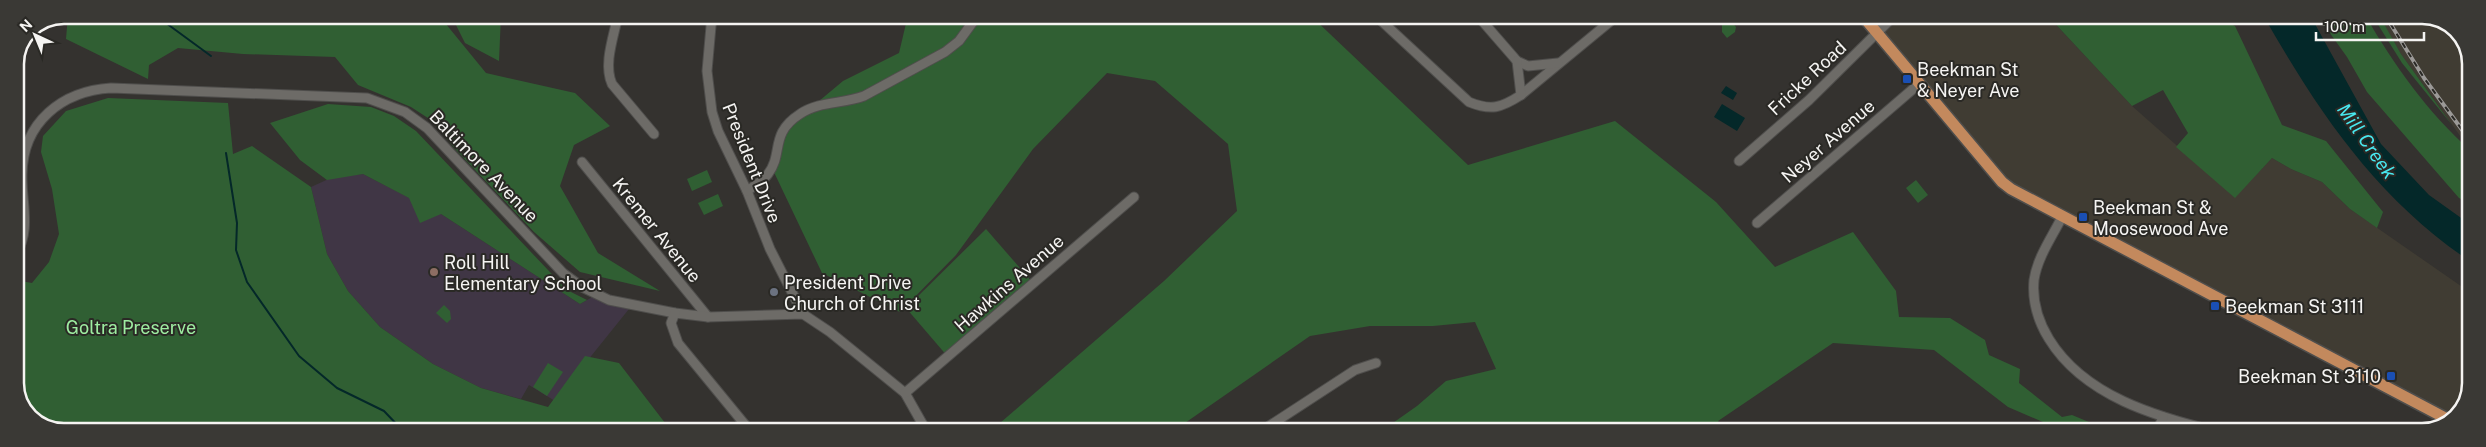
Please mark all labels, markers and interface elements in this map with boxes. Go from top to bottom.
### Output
north arrow [10,10,60,60]
scale bar [2316,10,2424,42]
text: N [16,16,35,35]
text: 100 m [2324,18,2365,35]
street label: Fricke Road [1764,37,1850,119]
place label: Beekman St & Neyer Ave [1917,59,2020,101]
marker: Beekman St & Neyer Ave [1901,73,1913,85]
street label: Neyer Avenue [1777,95,1879,187]
water label: Mill Creek [2333,99,2401,184]
street label: President Drive [718,100,786,226]
street label: Baltimore Avenue [425,106,543,226]
street label: Kremer Avenue [608,174,706,286]
place label: Beekman St & Moosewood Ave [2093,197,2228,239]
marker: Beekman St & Moosewood Ave [2077,211,2089,223]
street label: Hawkins Avenue [950,230,1068,336]
place label: Roll Hill Elementary School [444,252,602,294]
marker: Roll Hill Elementary School [428,266,440,278]
place label: President Drive Church of Christ [784,272,920,314]
marker: President Drive Church of Christ [768,286,780,298]
place label: Beekman St 3111 [2225,296,2364,317]
marker: Beekman St 3111 [2209,300,2221,312]
park label: Goltra Preserve [66,317,196,338]
place label: Beekman St 3110 [2238,366,2381,387]
marker: Beekman St 3110 [2385,370,2397,382]

